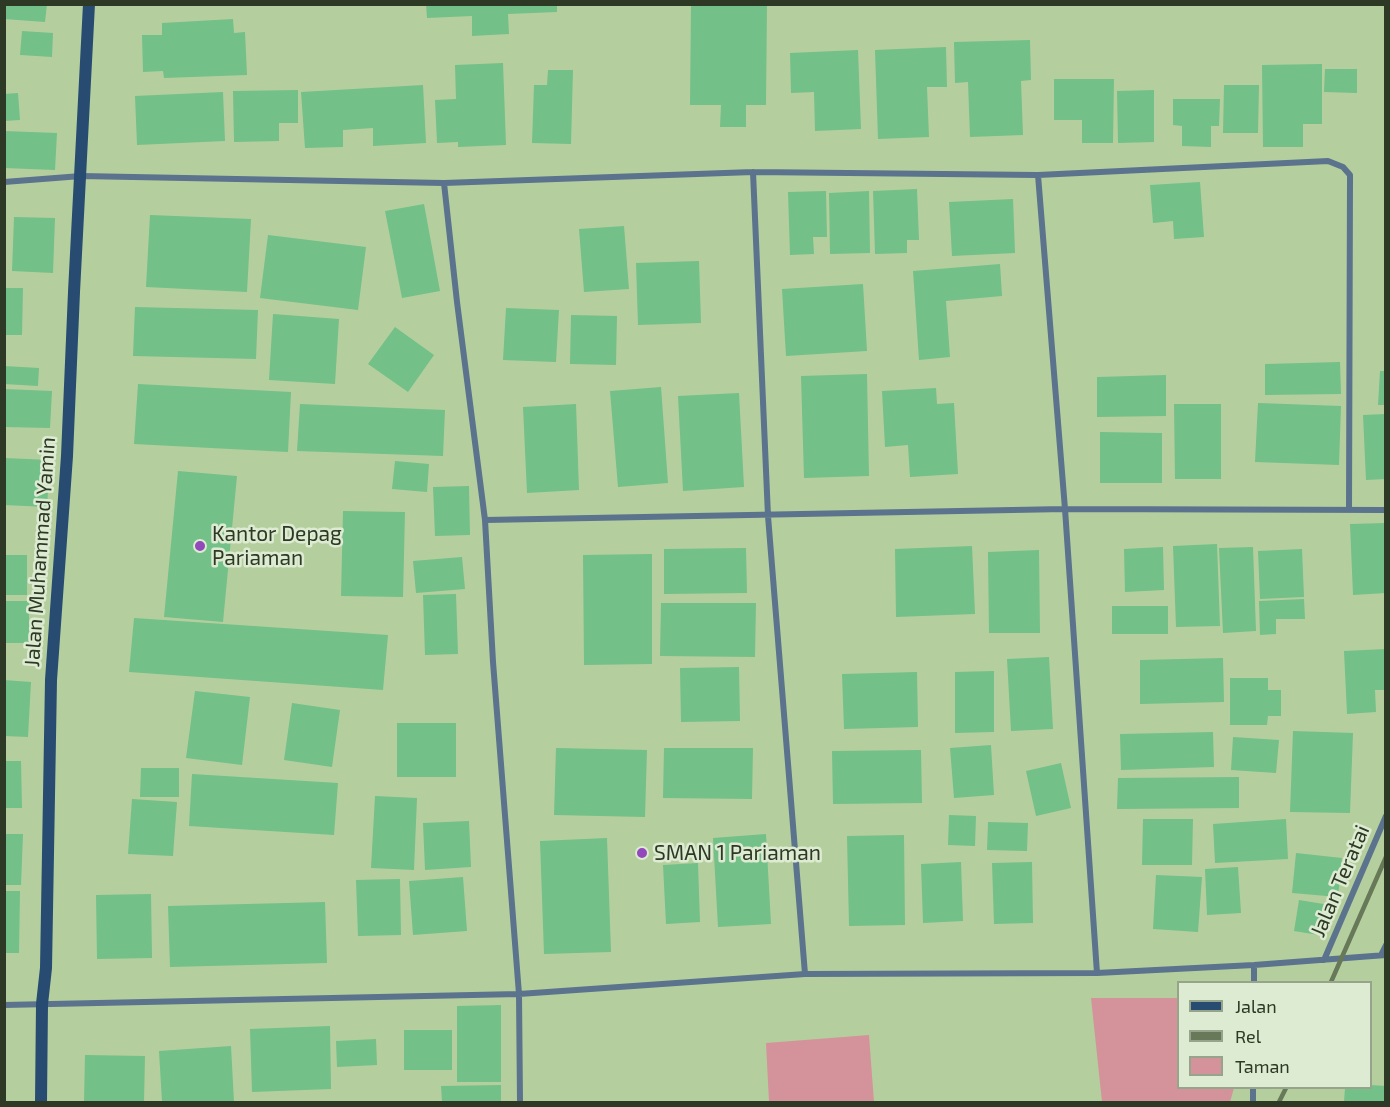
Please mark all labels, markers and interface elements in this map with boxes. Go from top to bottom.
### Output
street label: Jalan Muhammad Yamin [19,436,61,668]
place label: Kantor Depag Pariaman [212,521,342,571]
marker: Kantor Depag Pariaman [193,539,207,553]
street label: Jalan Teratai [1305,821,1375,941]
place label: SMAN 1 Pariaman [654,840,821,866]
marker: SMAN 1 Pariaman [635,846,649,860]
legend [1177,981,1372,1089]
text: Jalan [1235,995,1277,1017]
text: Rel [1235,1025,1261,1047]
text: Taman [1235,1055,1290,1077]

